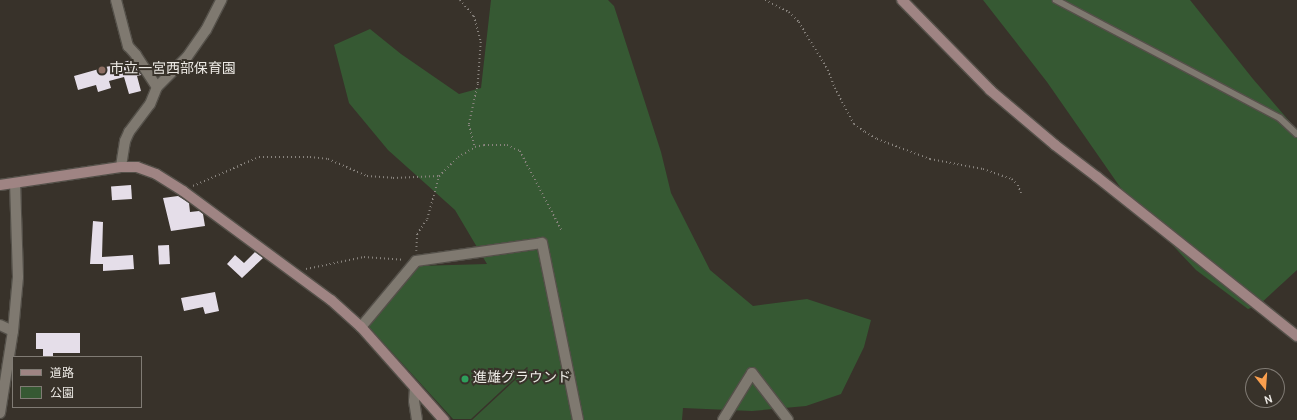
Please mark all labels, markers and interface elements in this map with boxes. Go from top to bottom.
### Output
place label: 市立一宮西部保育園 [110,62,236,78]
marker: 市立一宮西部保育園 [97,65,107,75]
legend [12,356,142,408]
text: 道路 [50,366,74,382]
north arrow [1245,368,1285,408]
place label: 進雄グラウンド [473,371,571,387]
marker: 進雄グラウンド [460,374,470,384]
text: 公園 [50,386,74,402]
text: N [1262,391,1274,406]

